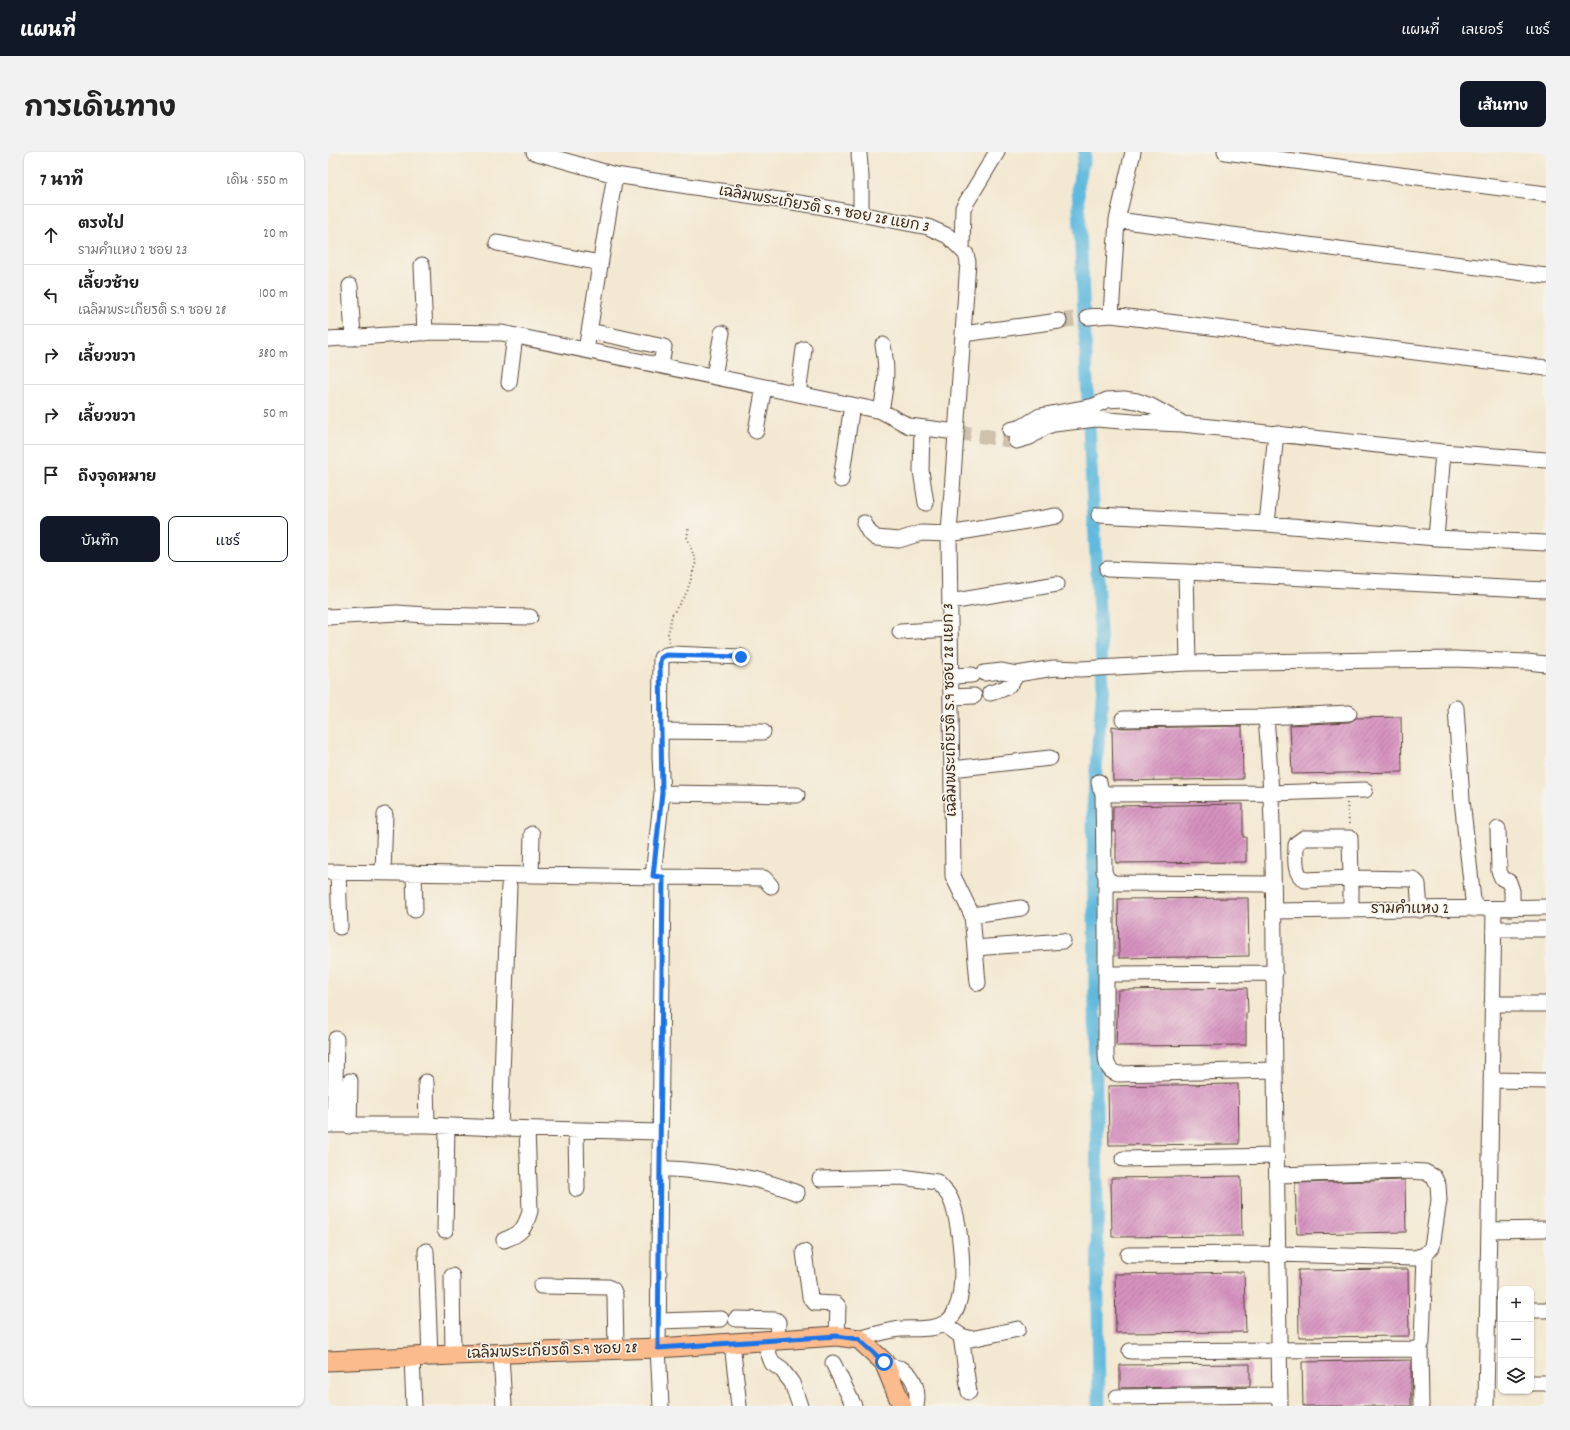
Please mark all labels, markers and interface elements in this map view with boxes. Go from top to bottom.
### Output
text: แผนที่ [20,19,76,46]
text: แผนที่ [1401,21,1439,41]
text: เลเยอร์ [1461,21,1503,41]
text: แชร์ [1525,21,1550,41]
button: เส้นทาง [1460,81,1546,127]
text: การเดินทาง [24,91,176,131]
text: 7 นาที [40,170,83,194]
text: เดิน · 550 m [226,172,288,191]
street label: เฉลิมพระเกียรติ ร.9 ซอย 28 แยก 3 [717,181,931,239]
text: ตรงไป [78,214,124,236]
icon: ahead [40,224,62,246]
text: 20 m [263,225,288,244]
text: รามคำแหง 2 ซอย 23 [78,242,187,261]
text: เลี้ยวซ้าย [78,274,139,296]
icon: left [40,284,62,306]
text: 100 m [259,285,288,304]
text: เฉลิมพระเกียรติ ร.9 ซอย 28 [78,302,226,321]
icon: right [40,344,62,366]
text: 380 m [258,345,288,364]
text: เลี้ยวขวา [78,347,136,369]
icon: right [40,404,62,426]
text: 50 m [263,405,288,424]
text: เลี้ยวขวา [78,407,136,429]
icon: arrive [40,464,62,486]
text: ถึงจุดหมาย [78,467,156,489]
button: บันทึก [40,516,160,562]
button: แชร์ [168,516,288,562]
street label: เฉลิมพระเกียรติ ร.9 ซอย 28 แยก 3 [938,603,964,817]
route end [732,648,750,666]
street label: รามคำแหง 2 [1371,899,1449,921]
map controls [1498,1286,1534,1394]
button: + [1498,1286,1534,1322]
button: − [1498,1322,1534,1358]
street label: เฉลิมพระเกียรติ ร.9 ซอย 28 [466,1338,638,1366]
route start [875,1353,893,1371]
button: layers [1498,1358,1534,1394]

